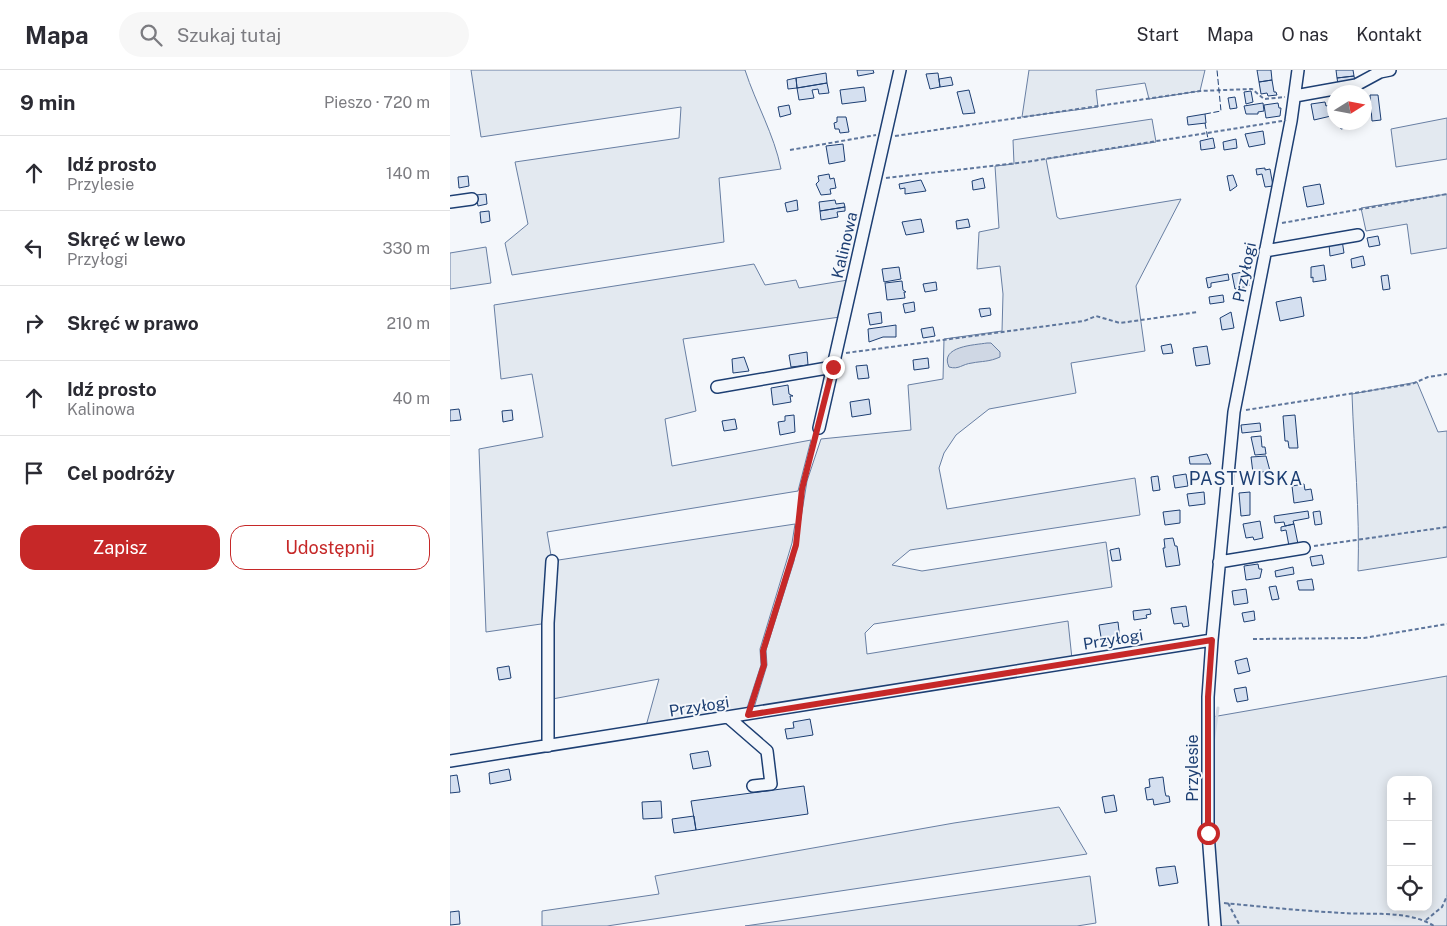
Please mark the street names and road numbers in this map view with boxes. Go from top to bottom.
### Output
street label: Kalinowa [828,210,861,280]
street label: Przyłogi [1229,240,1260,304]
street label: Przyłogi [1082,625,1145,654]
street label: Przyłogi [668,692,731,721]
street label: Przylesie [1183,734,1202,802]

